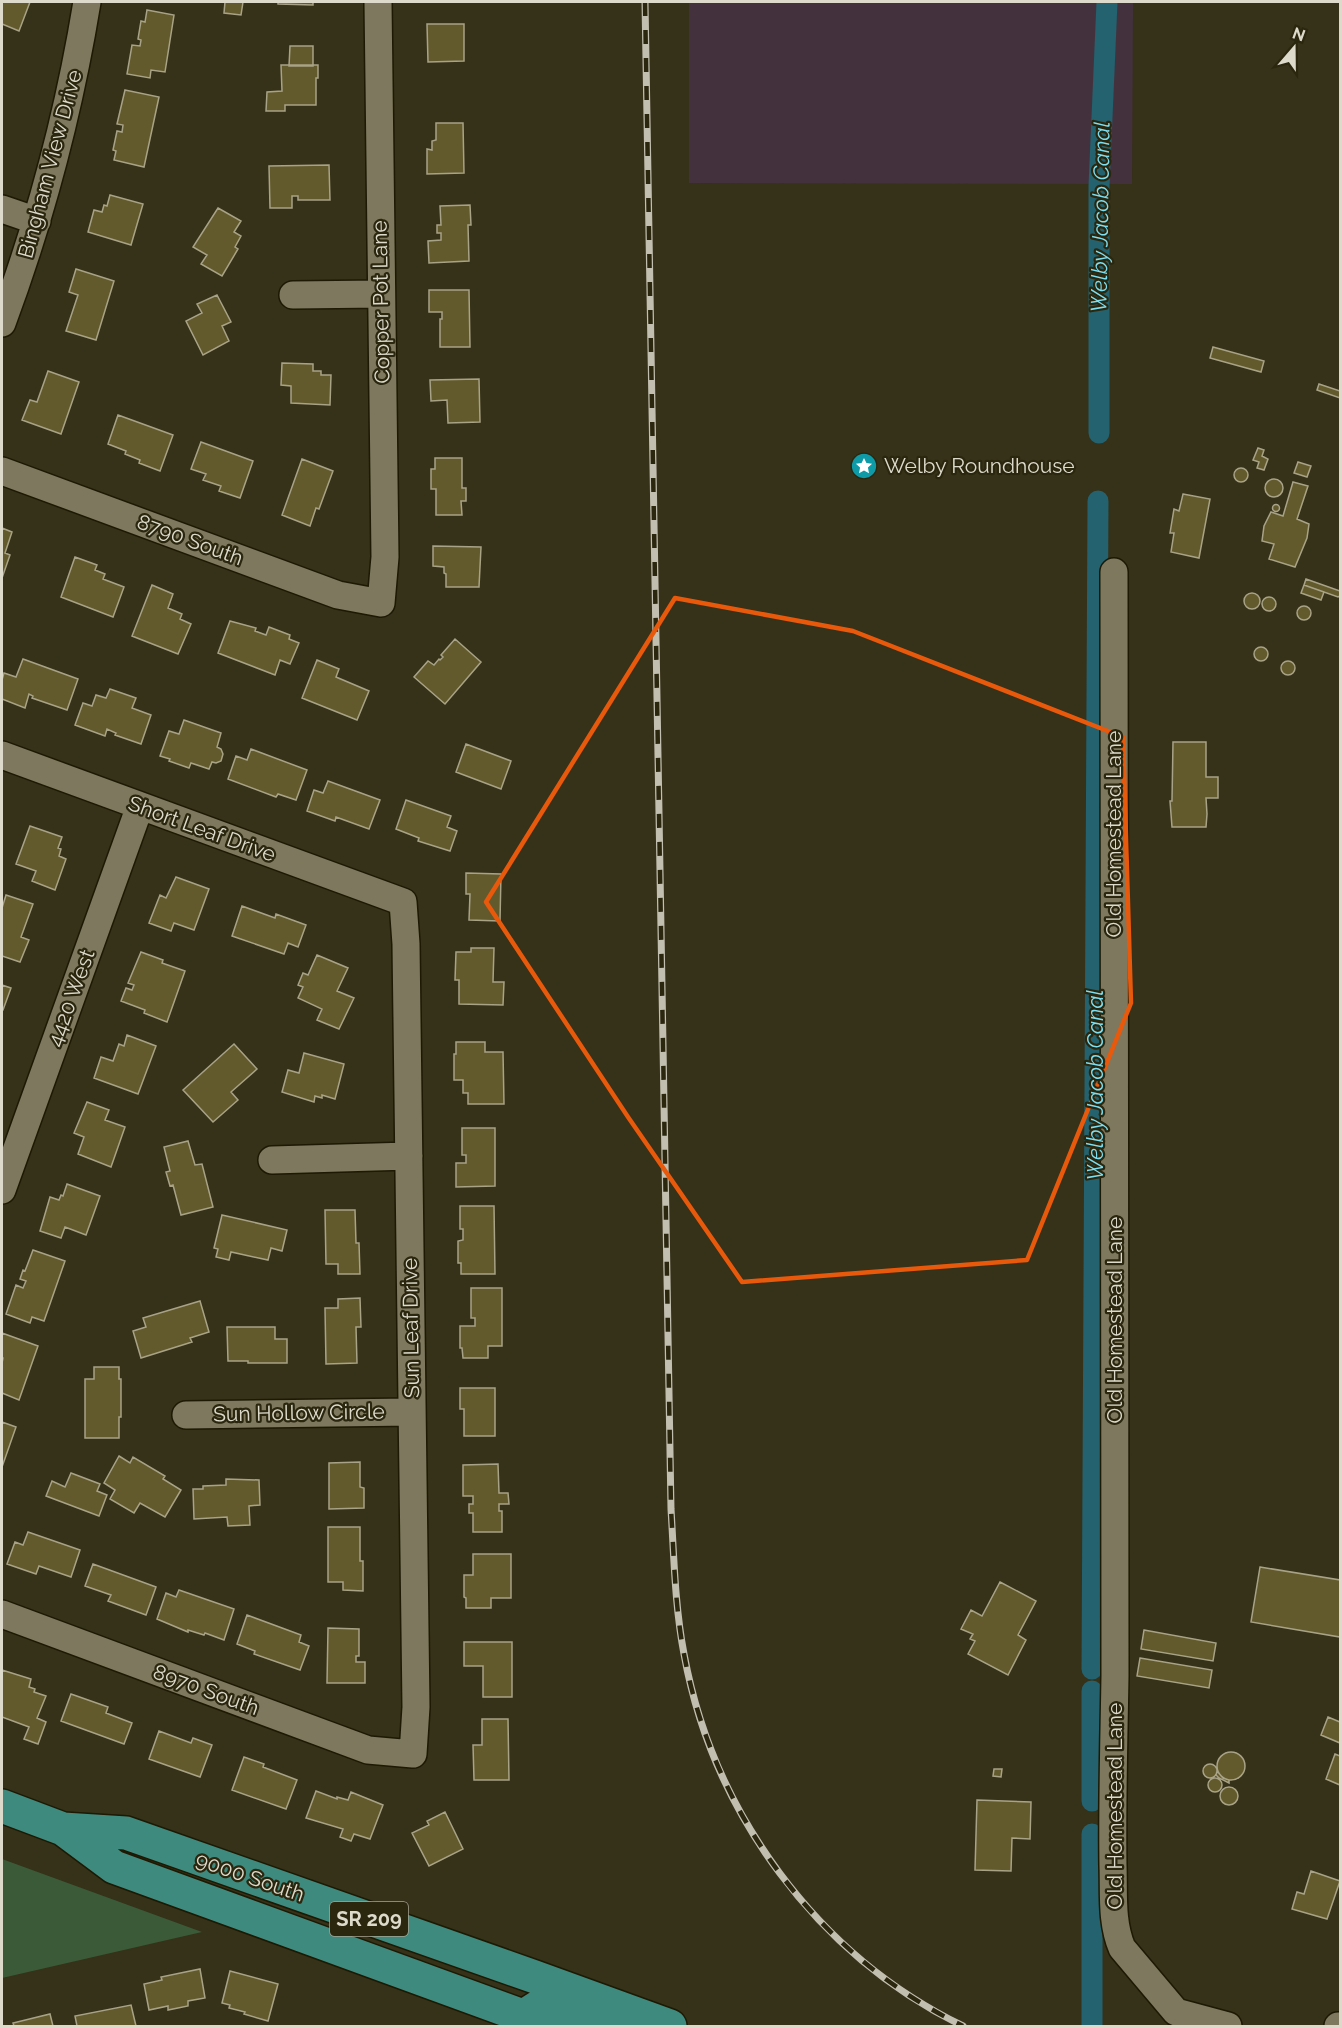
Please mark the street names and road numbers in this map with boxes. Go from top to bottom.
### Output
street label: Bingham View Drive [12,67,87,261]
street label: Copper Pot Lane [367,220,394,384]
street label: 8790 South [134,509,247,570]
street label: Old Homestead Lane [1101,731,1126,937]
street label: Short Leaf Drive [125,790,279,867]
street label: 4420 West [41,946,100,1050]
street label: Old Homestead Lane [1102,1217,1127,1423]
street label: Sun Leaf Drive [397,1258,424,1398]
street label: Sun Hollow Circle [213,1399,385,1426]
street label: 8970 South [150,1659,263,1720]
street label: Old Homestead Lane [1102,1703,1127,1909]
street label: 9000 South [193,1846,308,1907]
road number: SR 209 [330,1902,408,1936]

